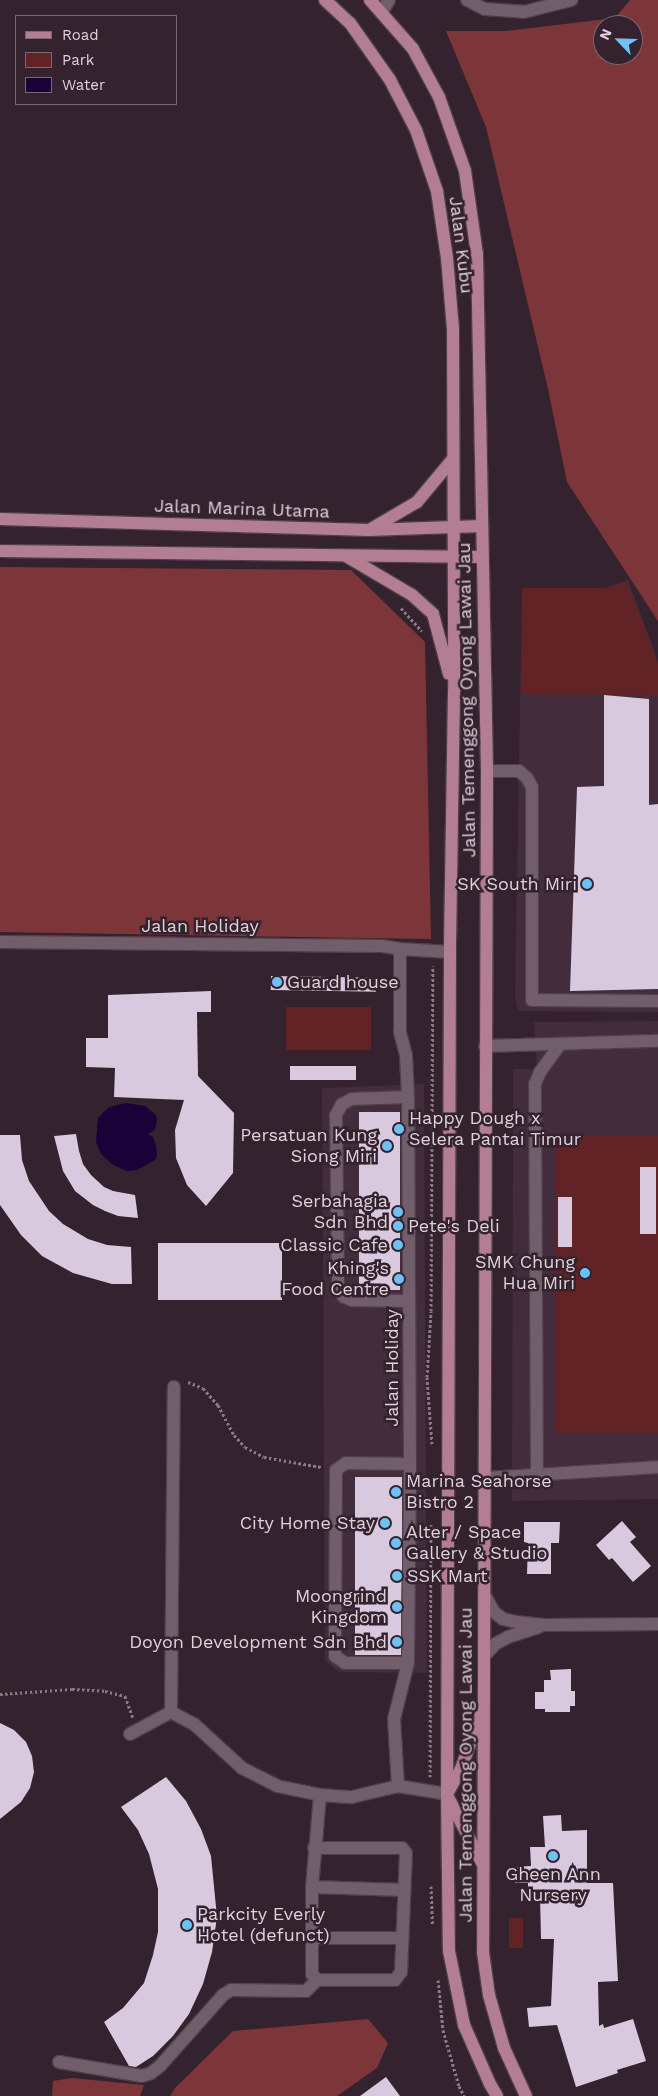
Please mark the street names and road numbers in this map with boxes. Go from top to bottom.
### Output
street label: Jalan Kubu [444,195,478,295]
street label: Jalan Marina Utama [154,495,330,523]
street label: Jalan Temenggong Oyong Lawai Jau [453,542,481,858]
street label: Jalan Holiday [141,915,259,937]
street label: Jalan Holiday [381,1309,403,1427]
street label: Jalan Temenggong Oyong Lawai Jau [455,1607,477,1923]

